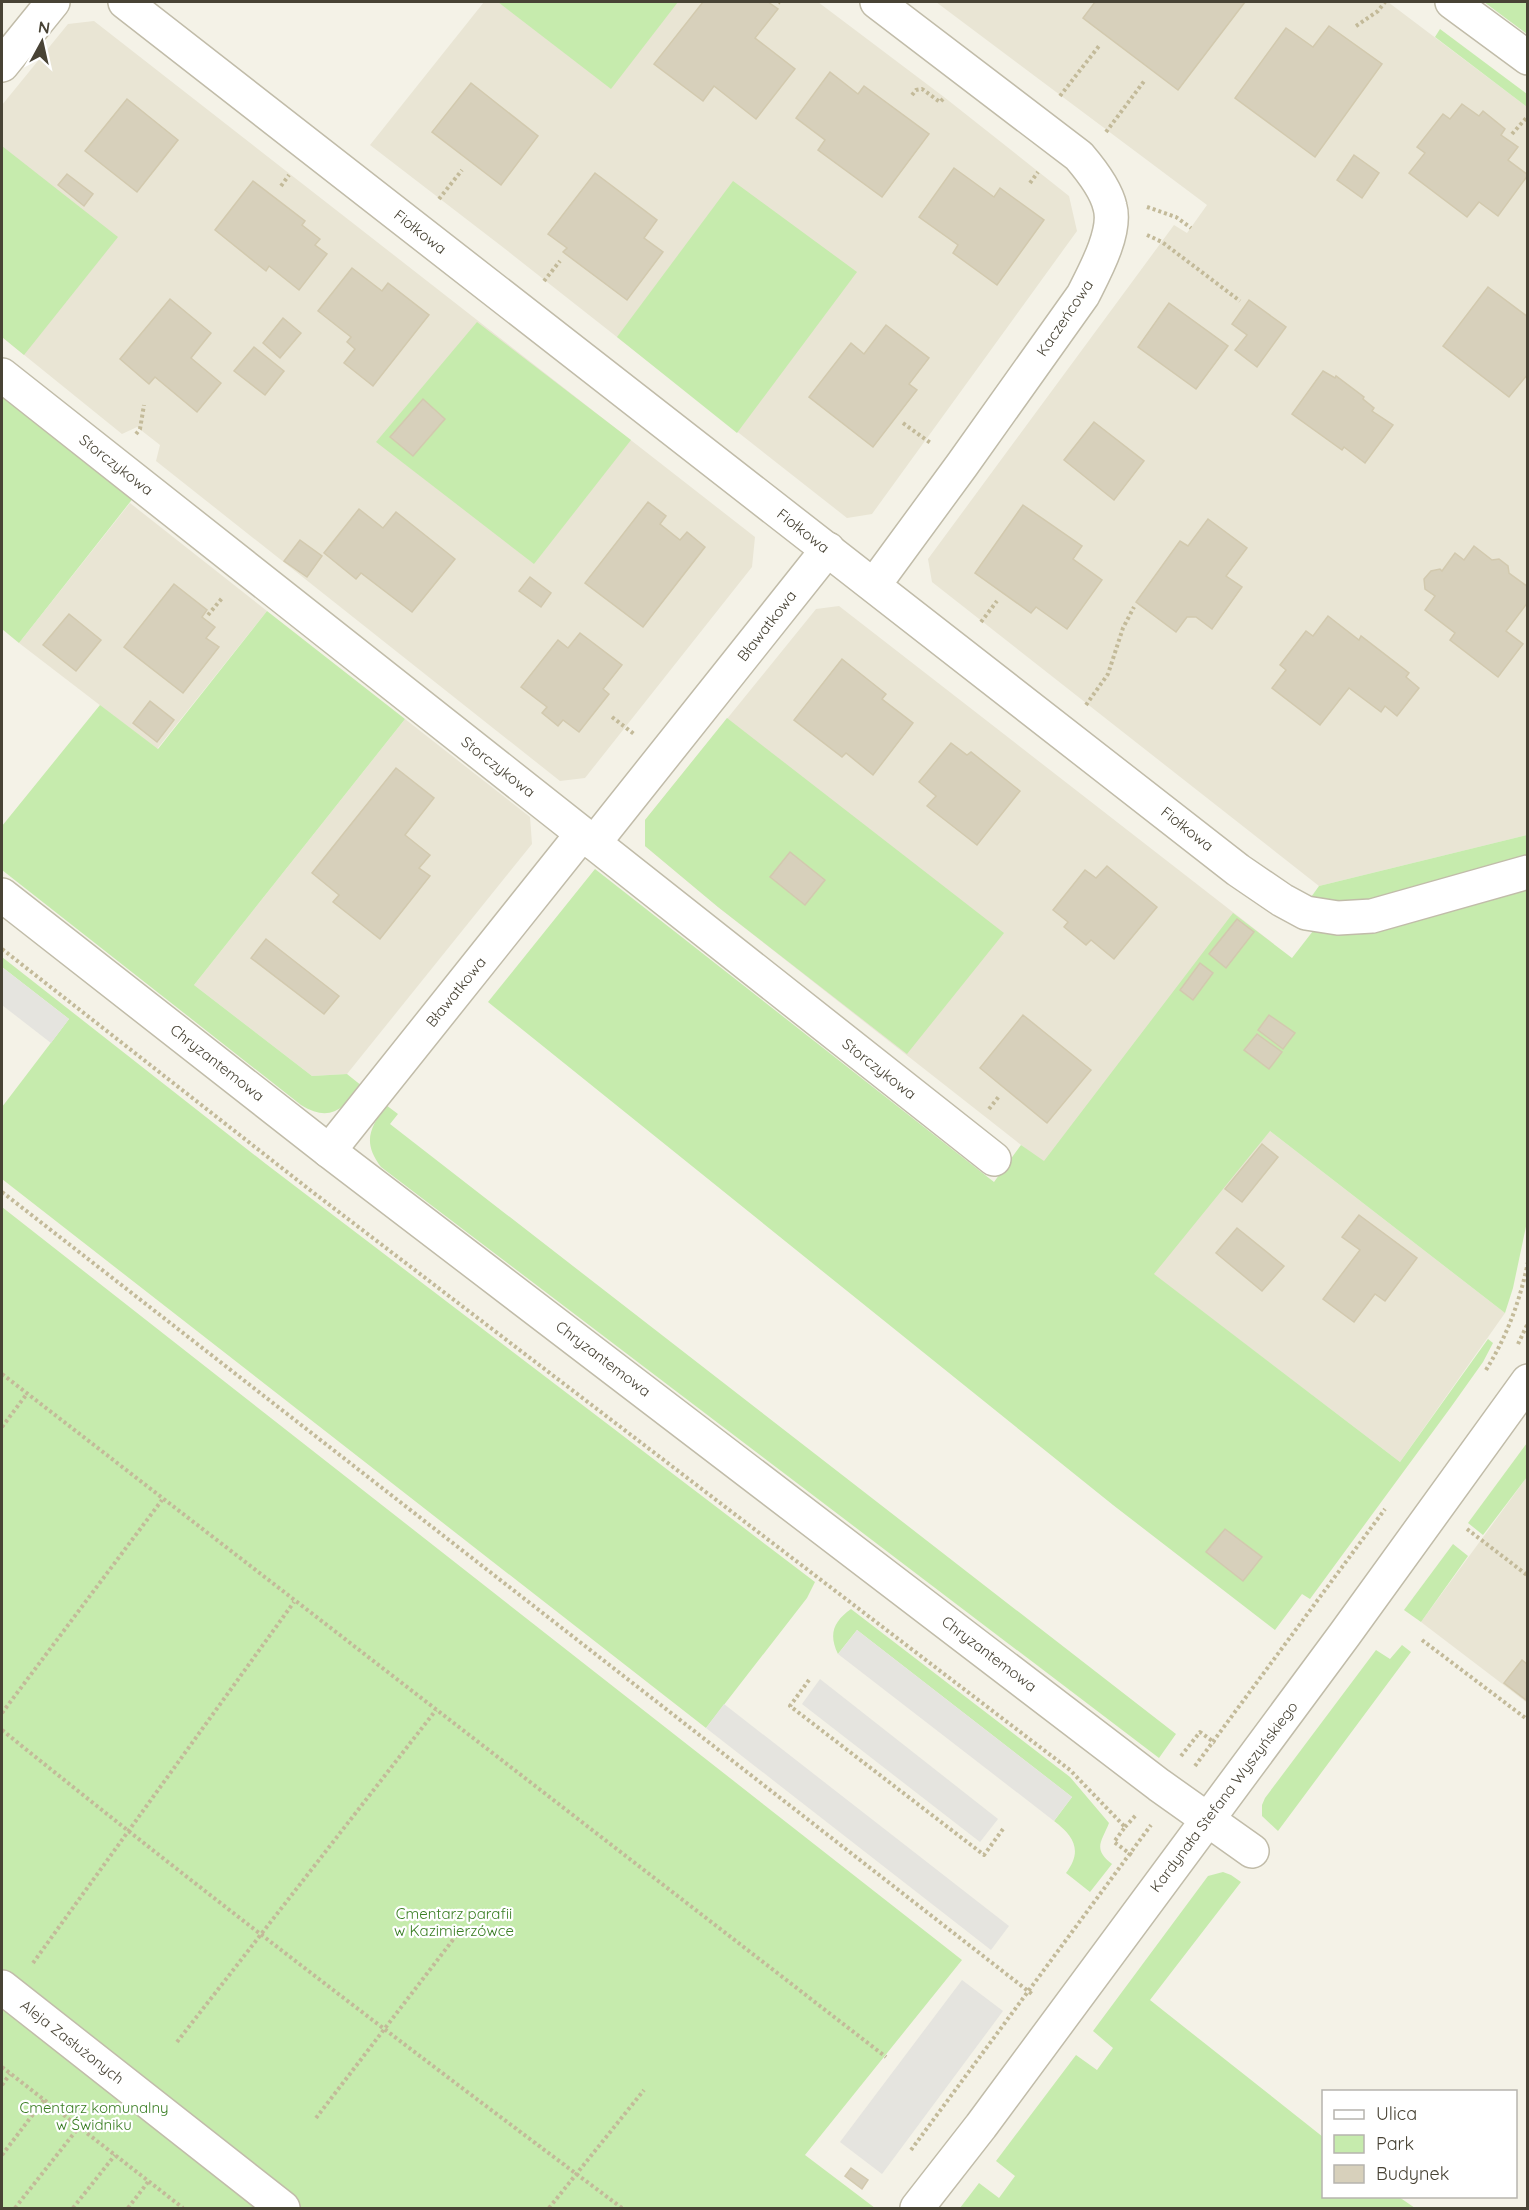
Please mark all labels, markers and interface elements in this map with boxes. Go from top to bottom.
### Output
north arrow [12,12,72,72]
text: N [37,16,51,38]
street label: Fiołkowa [390,205,450,258]
street label: Kaczeńcowa [1032,276,1097,360]
street label: Storczykowa [76,430,157,499]
street label: Fiołkowa [773,504,833,557]
street label: Bławatkowa [733,586,800,665]
street label: Storczykowa [458,732,539,801]
street label: Fiołkowa [1157,802,1217,855]
street label: Bławatkowa [422,953,490,1031]
street label: Chryzantemowa [166,1020,268,1105]
street label: Storczykowa [839,1034,920,1103]
street label: Chryzantemowa [552,1317,655,1401]
street label: Chryzantemowa [938,1612,1041,1696]
street label: Kardynała Stefana Wyszyńskiego [1146,1698,1302,1896]
park label: Cmentarz parafii w Kazimierzówce [394,1904,514,1940]
street label: Aleja Zasłużonych [17,1995,128,2088]
legend [1322,2090,1517,2198]
park label: Cmentarz komunalny w Świdniku [19,2098,169,2134]
text: Ulica [1376,2102,1417,2125]
text: Park [1376,2132,1414,2155]
text: Budynek [1376,2162,1449,2185]

